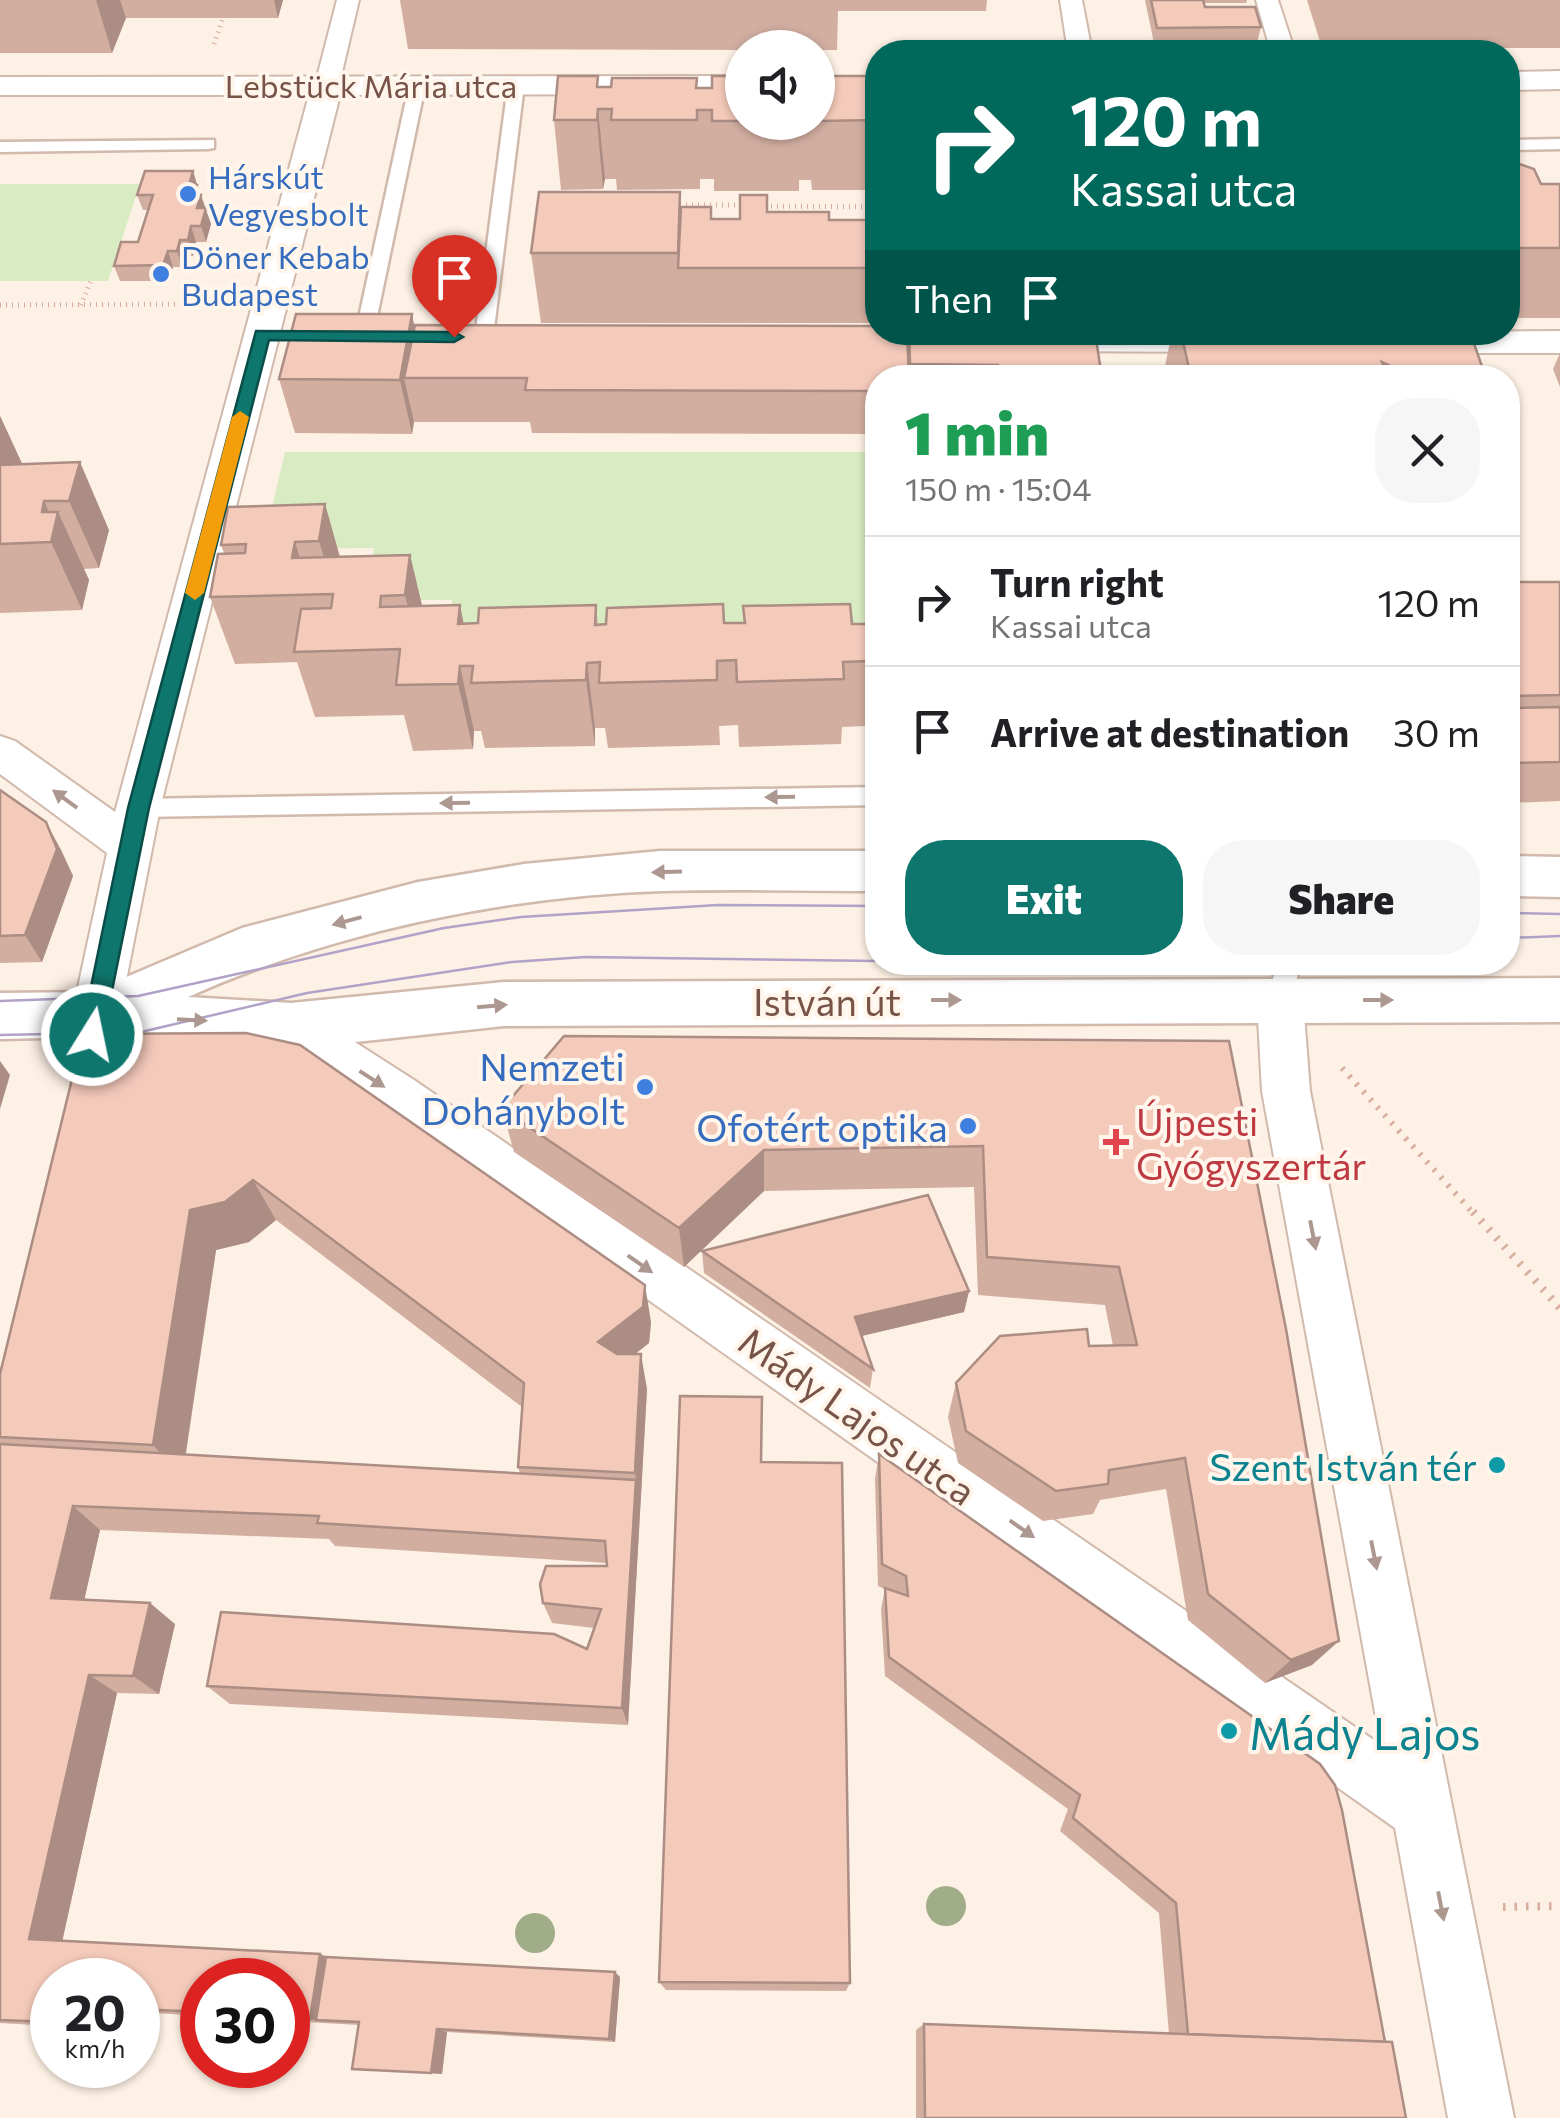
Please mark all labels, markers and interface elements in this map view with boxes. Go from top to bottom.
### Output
map controls [725,30,835,140]
button: sound [725,30,835,140]
street label: Lebstück Mária utca [225,65,517,105]
text: 120 m [1070,75,1262,160]
icon: right [905,80,1035,210]
place label: Hárskút Vegyesbolt [208,156,369,233]
text: Kassai utca [1070,160,1297,215]
marker: Hárskút Vegyesbolt [177,183,199,205]
pin [412,235,497,338]
place label: Döner Kebab Budapest [181,236,370,313]
icon: arrive [427,250,482,305]
marker: Döner Kebab Budapest [150,263,172,285]
icon: arrive [1013,270,1068,325]
text: Then [905,274,993,321]
text: 1 min [905,394,1049,467]
button: close [1375,398,1480,503]
text: 150 m · 15:04 [905,468,1092,508]
text: Turn right [990,558,1164,605]
icon: right [905,574,960,629]
text: 120 m [1378,578,1480,625]
text: Kassai utca [990,605,1152,645]
icon: arrive [905,704,960,759]
text: Arrive at destination [990,708,1349,755]
text: 30 m [1393,708,1480,755]
one-way arrow [52,790,78,809]
one-way arrow [764,790,796,806]
one-way arrow [439,795,471,811]
button: Exit [905,840,1183,955]
button: Share [1203,840,1480,955]
one-way arrow [651,864,683,880]
one-way arrow [331,914,362,930]
street label: István út [753,977,901,1024]
position arrow [40,983,144,1087]
one-way arrow [930,992,962,1008]
one-way arrow [1362,992,1394,1008]
one-way arrow [477,997,509,1013]
one-way arrow [177,1012,209,1028]
place label: Nemzeti Dohánybolt [421,1042,625,1133]
one-way arrow [359,1070,386,1088]
marker: Nemzeti Dohánybolt [634,1076,656,1098]
place label: Újpesti Gyógyszertár [1136,1097,1367,1188]
place label: Ofotért optika [696,1103,948,1150]
marker: Ofotért optika [957,1115,979,1137]
marker: Újpesti Gyógyszertár [1105,1131,1127,1153]
one-way arrow [1306,1220,1322,1251]
one-way arrow [626,1254,653,1273]
street label: Mády Lajos utca [731,1316,985,1514]
place label: Szent István tér [1209,1442,1477,1489]
marker: Szent István tér [1486,1454,1508,1476]
one-way arrow [1008,1519,1035,1538]
one-way arrow [1367,1539,1382,1571]
place label: Mády Lajos [1249,1704,1481,1759]
marker: Mády Lajos [1218,1720,1240,1742]
one-way arrow [1434,1891,1449,1922]
speed limit sign: 30 [180,1958,310,2088]
text: 20 [64,1980,126,2041]
text: km/h [65,2033,125,2063]

